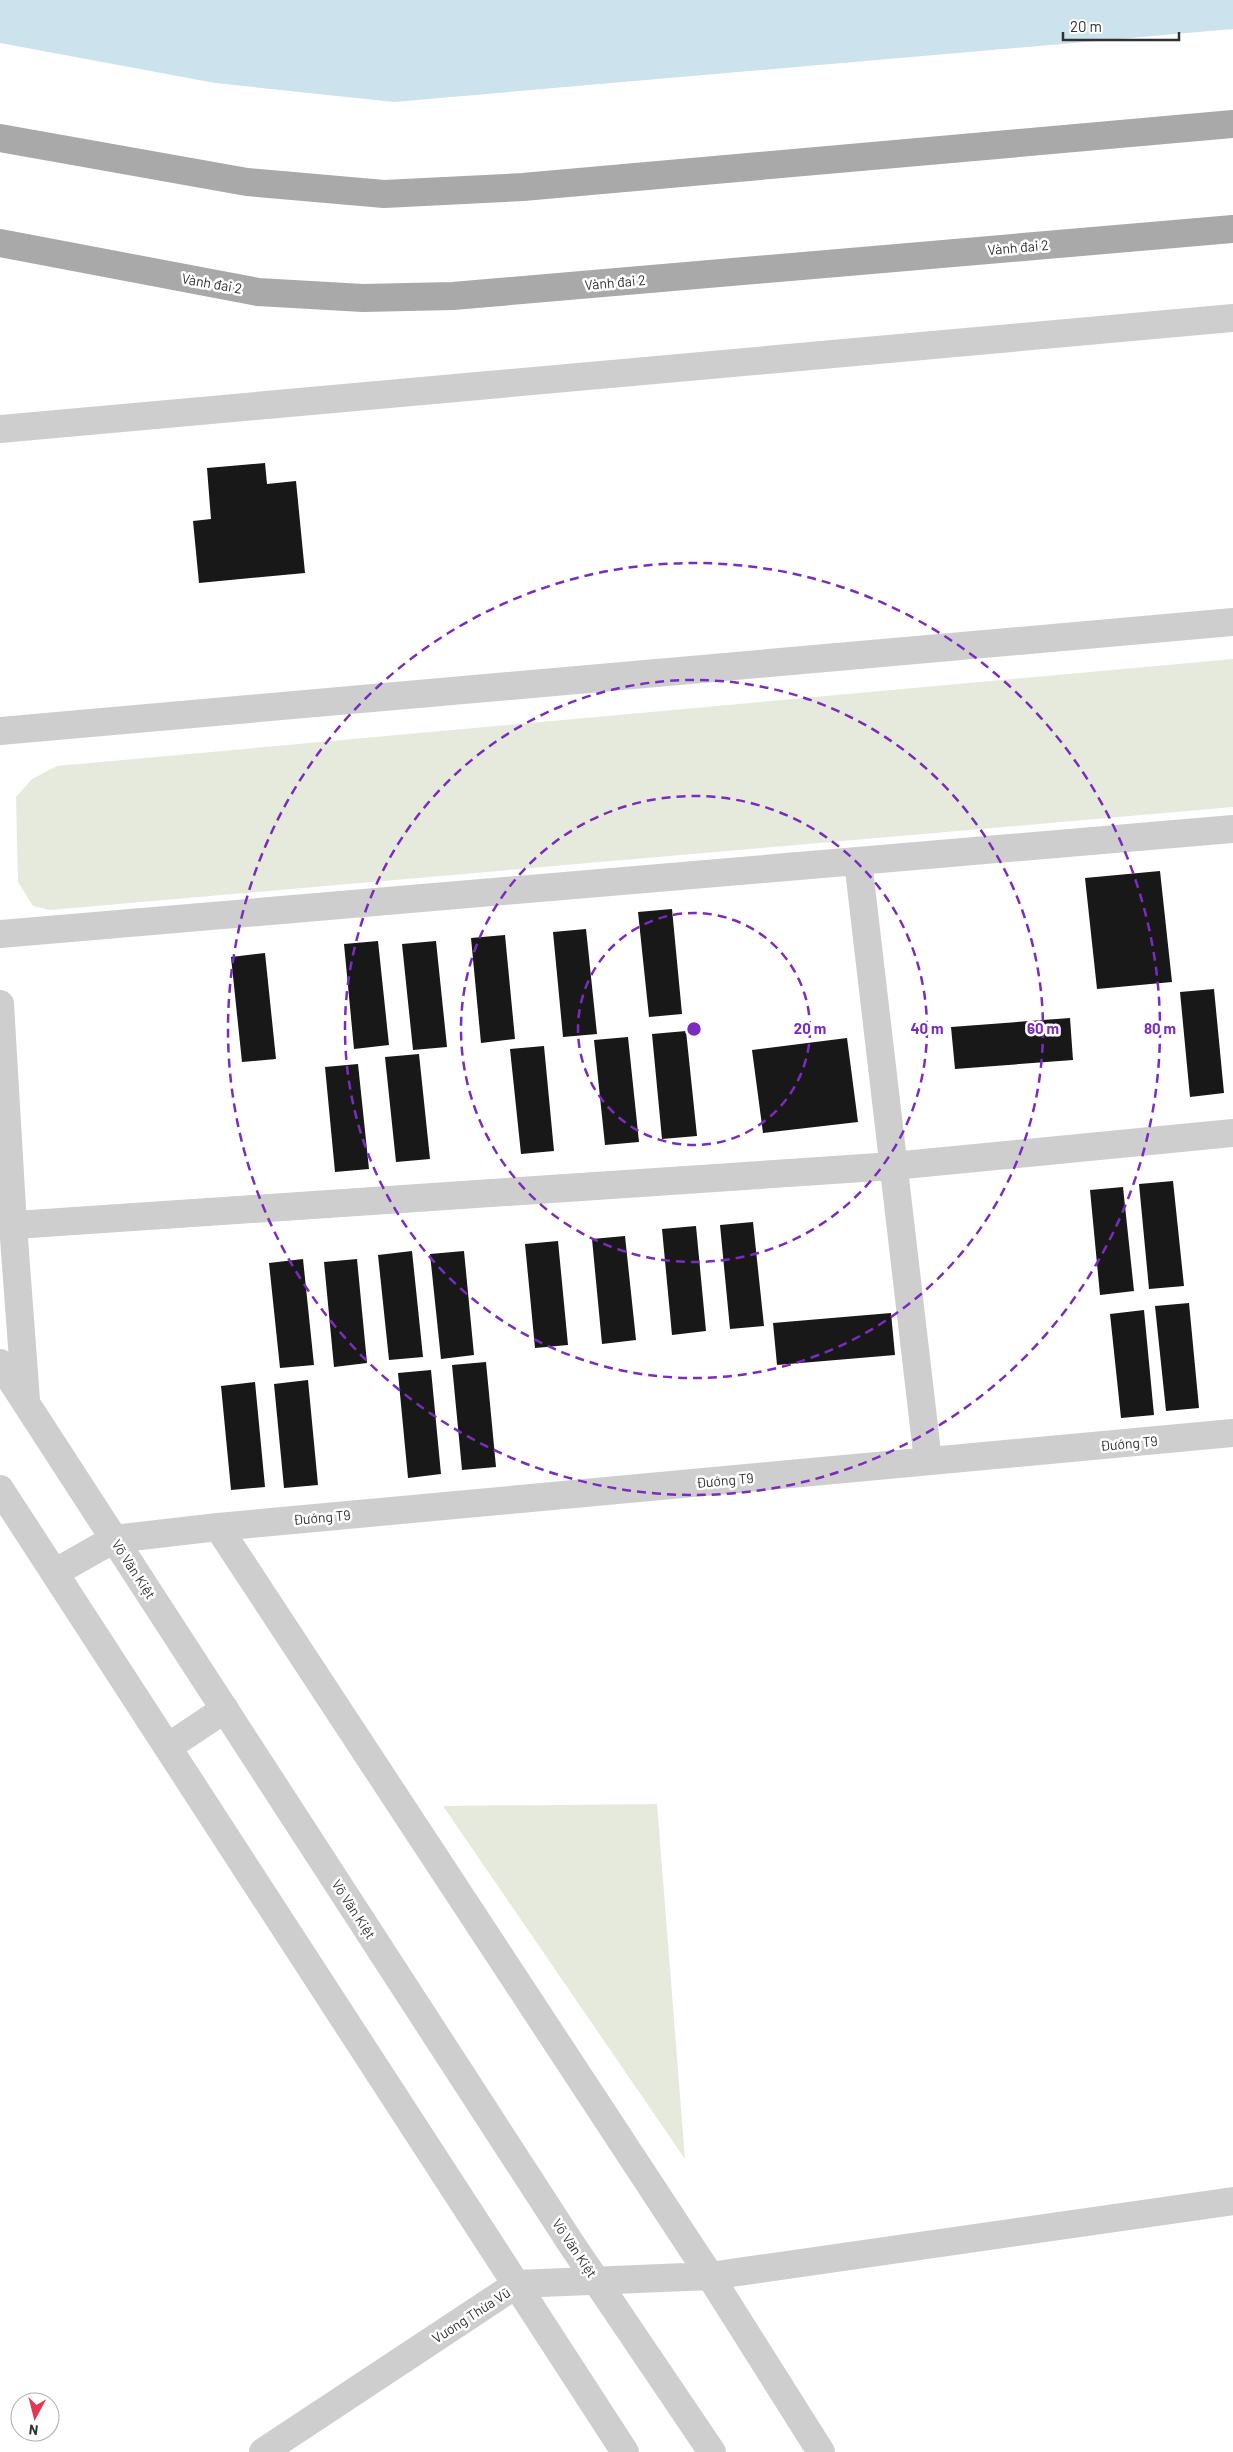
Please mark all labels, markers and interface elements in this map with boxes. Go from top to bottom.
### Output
scale bar [1063,10,1179,42]
text: 20 m [1070,17,1102,35]
street label: Vành đai 2 [987,236,1049,258]
street label: Vành đai 2 [180,269,244,297]
street label: Vành đai 2 [584,271,646,293]
text: 20 m [794,1019,826,1037]
text: 40 m [910,1019,944,1037]
text: 60 m [1027,1019,1059,1037]
text: 80 m [1144,1019,1176,1037]
centre of rings [685,1020,703,1038]
street label: Đướng T9 [1100,1432,1158,1454]
street label: Đướng T9 [696,1469,754,1491]
street label: Đướng T9 [293,1506,351,1528]
street label: Võ Văn Kiệt [108,1536,160,1602]
street label: Võ Văn Kiệt [328,1876,380,1942]
street label: Võ Văn Kiệt [549,2215,601,2281]
street label: Vương Thừa Vũ [429,2283,513,2347]
north arrow [10,2392,60,2442]
text: N [28,2421,39,2439]

